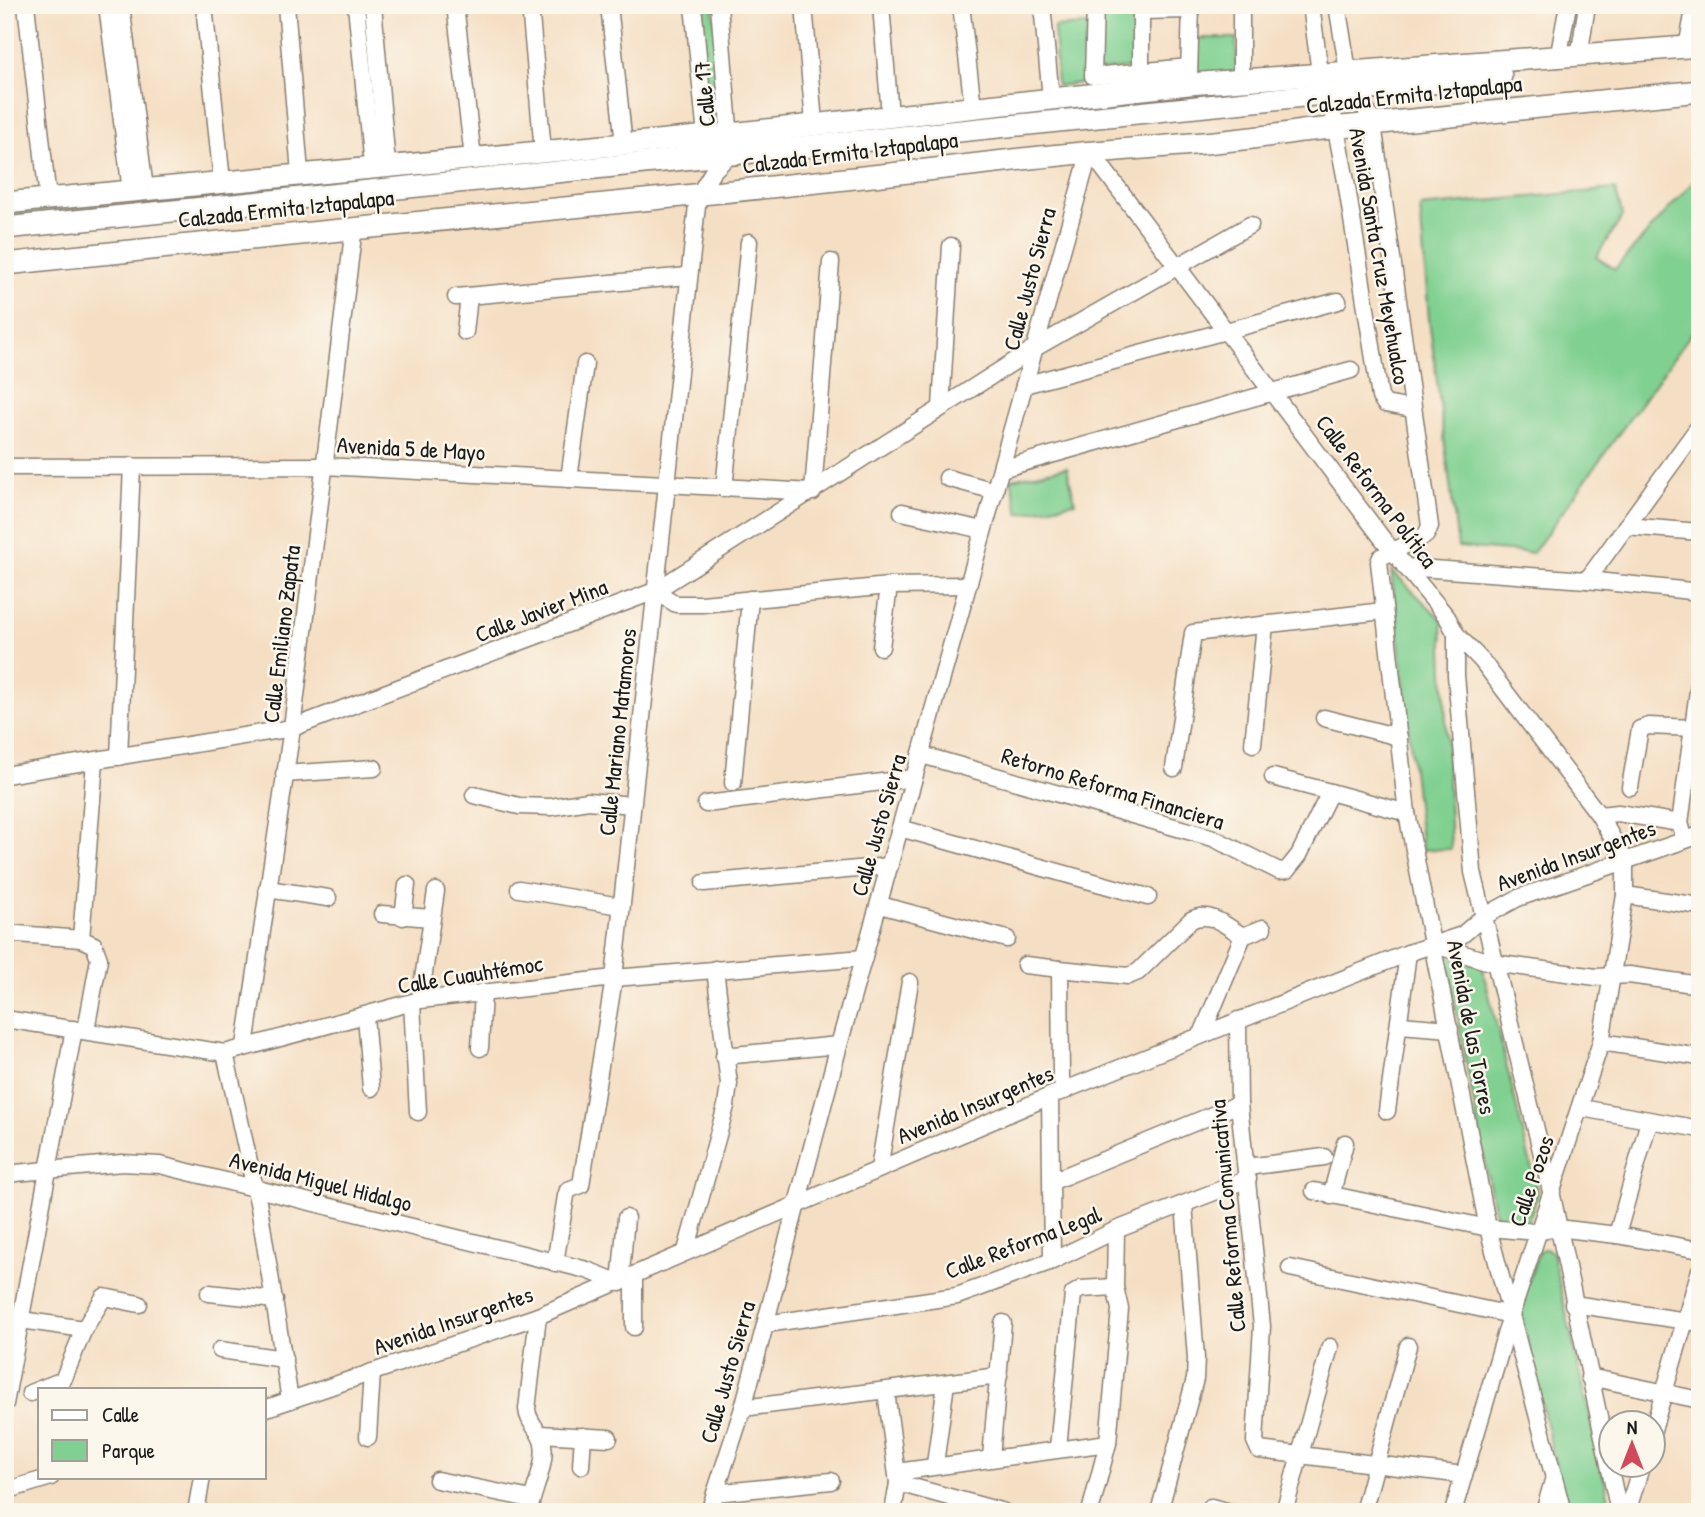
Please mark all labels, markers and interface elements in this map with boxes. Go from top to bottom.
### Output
street label: Calle 17 [686,60,722,128]
street label: Calzada Ermita Iztapalapa [1305,67,1523,121]
street label: Calzada Ermita Iztapalapa [740,123,960,181]
street label: Avenida Santa Cruz Meyehualco [1342,125,1418,387]
street label: Calzada Ermita Iztapalapa [177,181,395,235]
street label: Calle Justo Sierra [995,204,1063,354]
street label: Calle Reforma Política [1309,408,1445,574]
street label: Avenida 5 de Mayo [336,429,486,467]
street label: Calle Emiliano Zapata [255,543,307,725]
street label: Calle Javier Mina [470,571,612,649]
street label: Calle Mariano Matamoros [591,627,643,837]
street label: Retorno Reforma Financiera [998,739,1228,837]
street label: Calle Justo Sierra [843,750,913,900]
street label: Avenida Insurgentes [1492,812,1660,898]
street label: Avenida de las Torres [1440,937,1504,1117]
street label: Calle Cuauhtémoc [395,947,545,1001]
street label: Avenida Insurgentes [892,1057,1058,1151]
street label: Calle Reforma Comunicativa [1201,1098,1253,1334]
street label: Calle Pozos [1501,1131,1561,1231]
street label: Avenida Miguel Hidalgo [227,1143,415,1219]
street label: Calle Reforma Legal [940,1198,1106,1286]
street label: Avenida Insurgentes [369,1278,537,1362]
street label: Calle Justo Sierra [692,1297,762,1447]
legend [38,1388,266,1478]
text: Calle [102,1400,139,1429]
north arrow [1596,1408,1666,1478]
text: N [1627,1414,1637,1440]
text: Parque [102,1436,155,1465]

